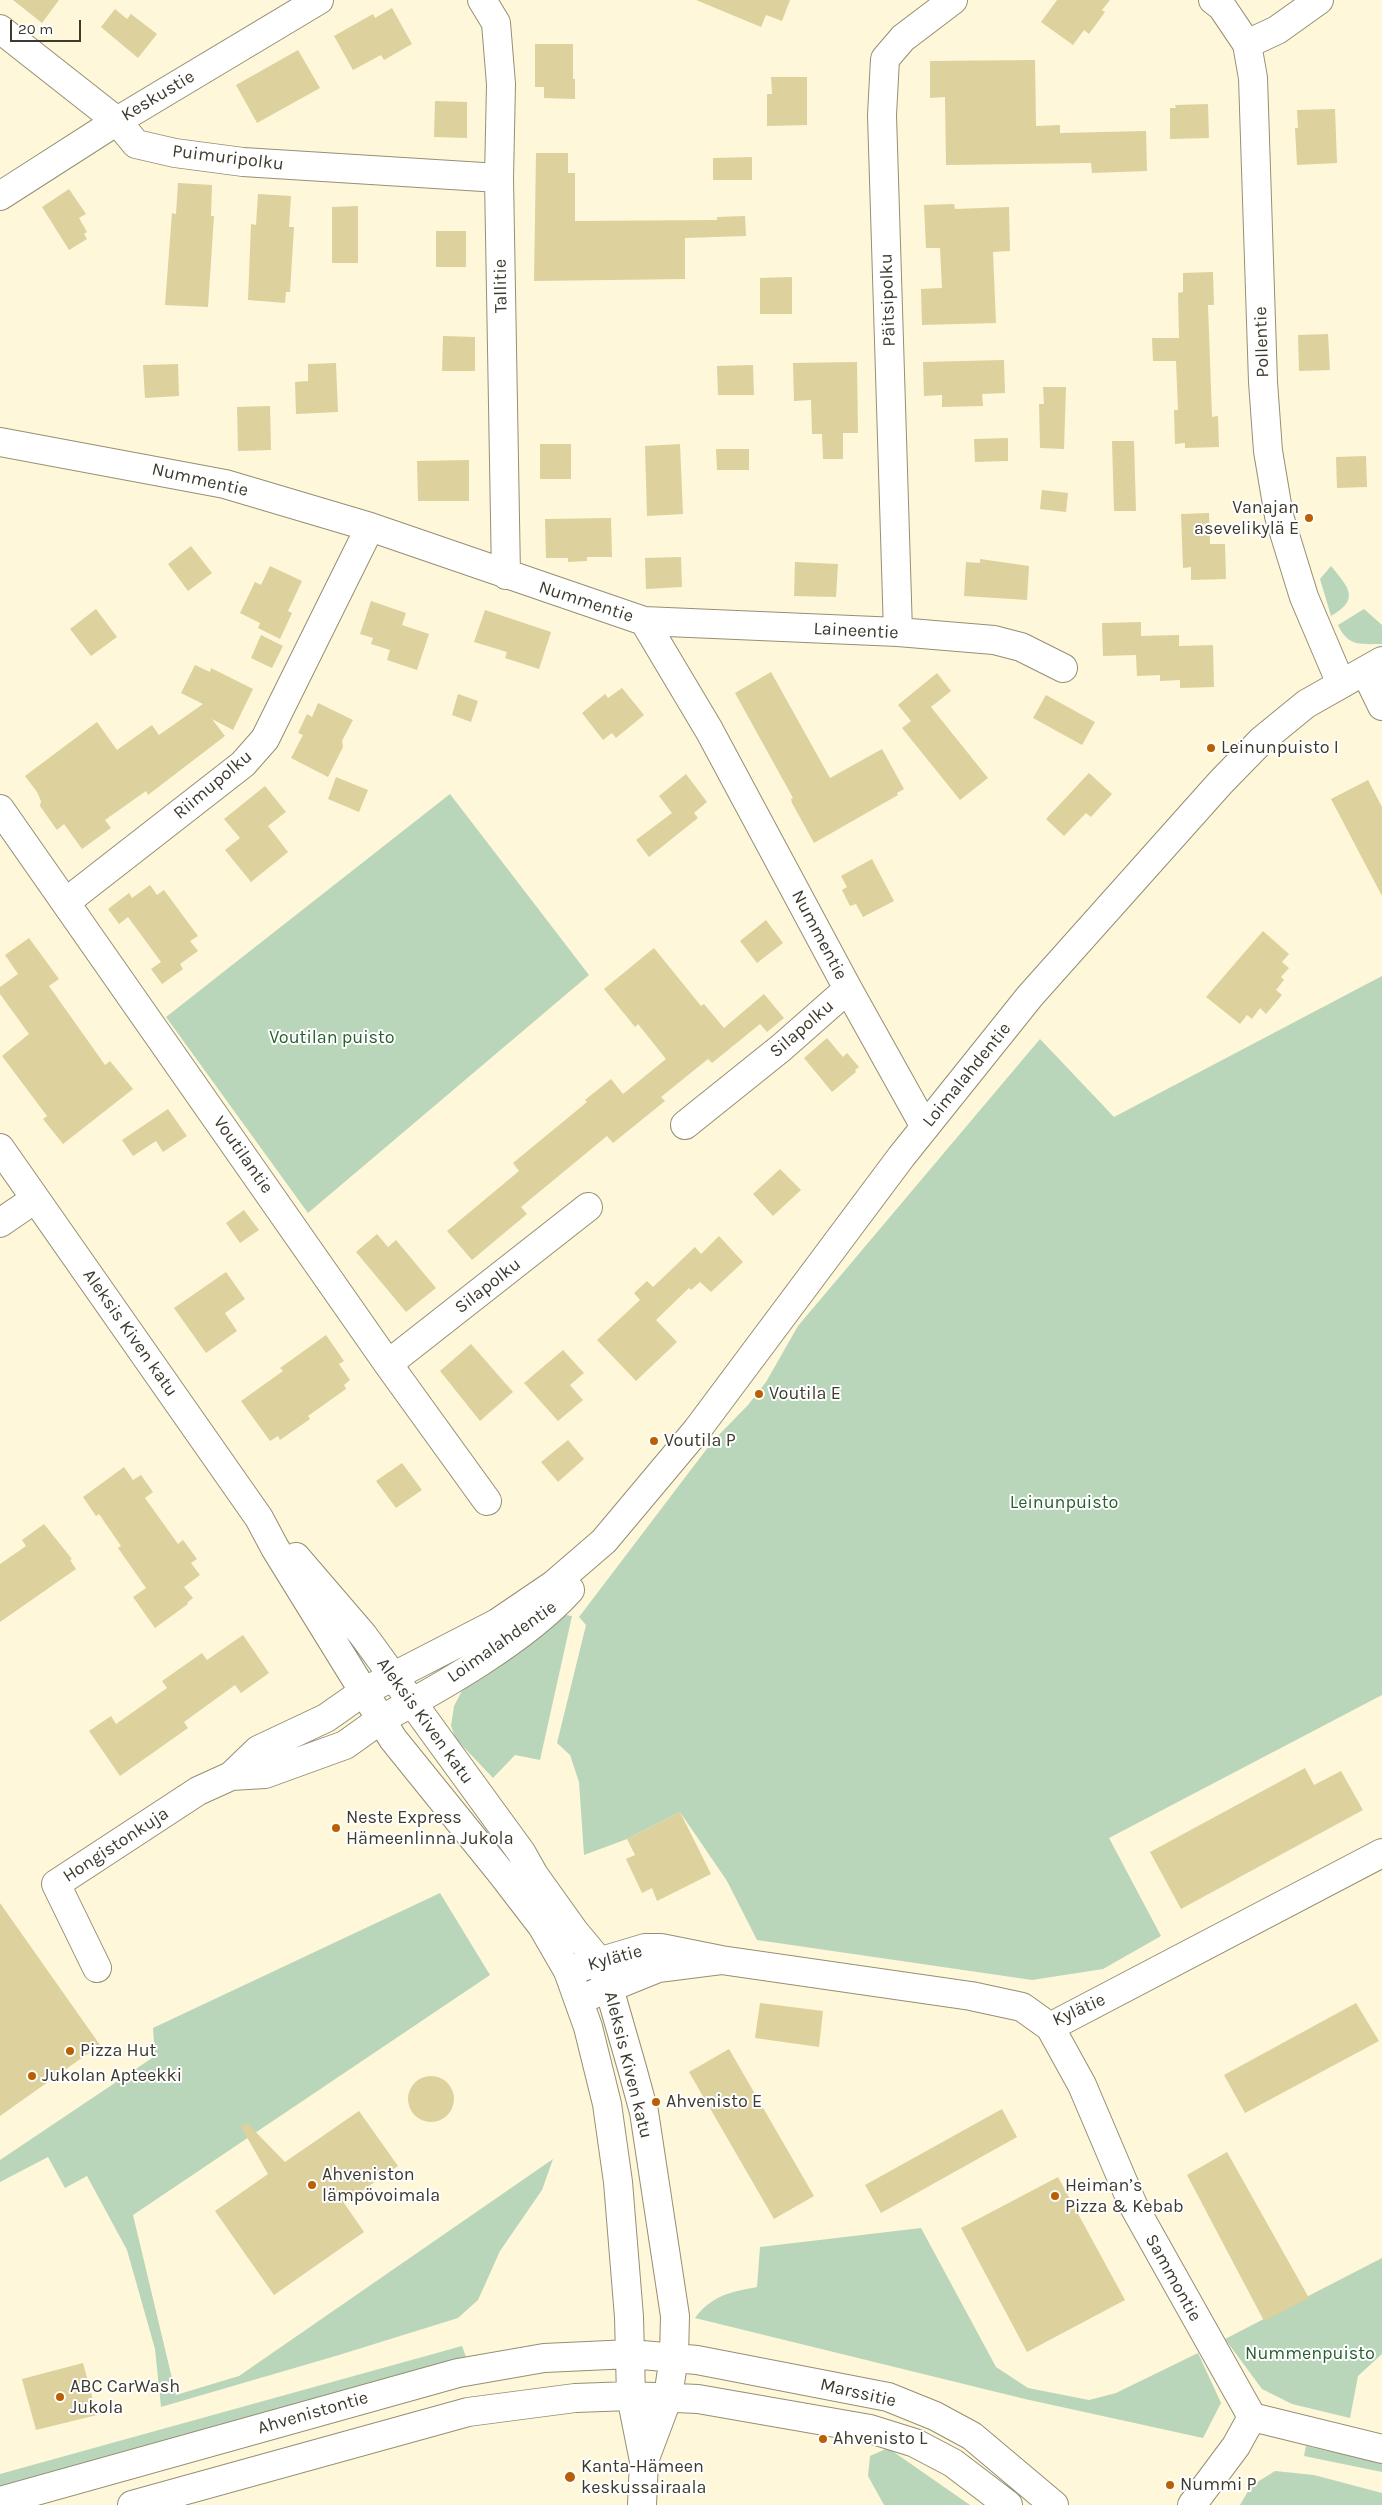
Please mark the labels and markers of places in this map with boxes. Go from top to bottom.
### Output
place label: Vanajan asevelikylä E [1194,497,1299,540]
marker: Vanajan asevelikylä E [1303,512,1315,524]
place label: Leinunpuisto I [1221,737,1339,759]
marker: Leinunpuisto I [1205,742,1217,754]
place label: Voutila E [769,1383,841,1405]
marker: Voutila E [753,1388,765,1400]
place label: Voutila P [664,1430,736,1452]
marker: Voutila P [648,1435,660,1447]
place label: Neste Express Hämeenlinna Jukola [346,1807,514,1850]
marker: Neste Express Hämeenlinna Jukola [330,1822,342,1834]
place label: Pizza Hut [80,2040,156,2062]
marker: Pizza Hut [64,2045,76,2057]
place label: Jukolan Apteekki [42,2065,182,2087]
marker: Jukolan Apteekki [26,2070,38,2082]
place label: Ahvenisto E [666,2091,762,2113]
marker: Ahvenisto E [650,2096,662,2108]
place label: Ahveniston lämpövoimala [322,2164,440,2206]
place label: Heiman’s Pizza & Kebab [1065,2175,1184,2218]
marker: Ahveniston lämpövoimala [306,2179,318,2191]
marker: Heiman’s Pizza & Kebab [1049,2190,1061,2202]
place label: ABC CarWash Jukola [70,2376,180,2418]
marker: ABC CarWash Jukola [54,2391,66,2403]
place label: Ahvenisto L [833,2428,927,2450]
marker: Ahvenisto L [817,2433,829,2445]
place label: Kanta-Hämeen keskussairaala [581,2456,706,2498]
marker: Kanta-Hämeen keskussairaala [563,2470,577,2484]
place label: Nummi P [1180,2474,1256,2496]
marker: Nummi P [1164,2479,1176,2491]

